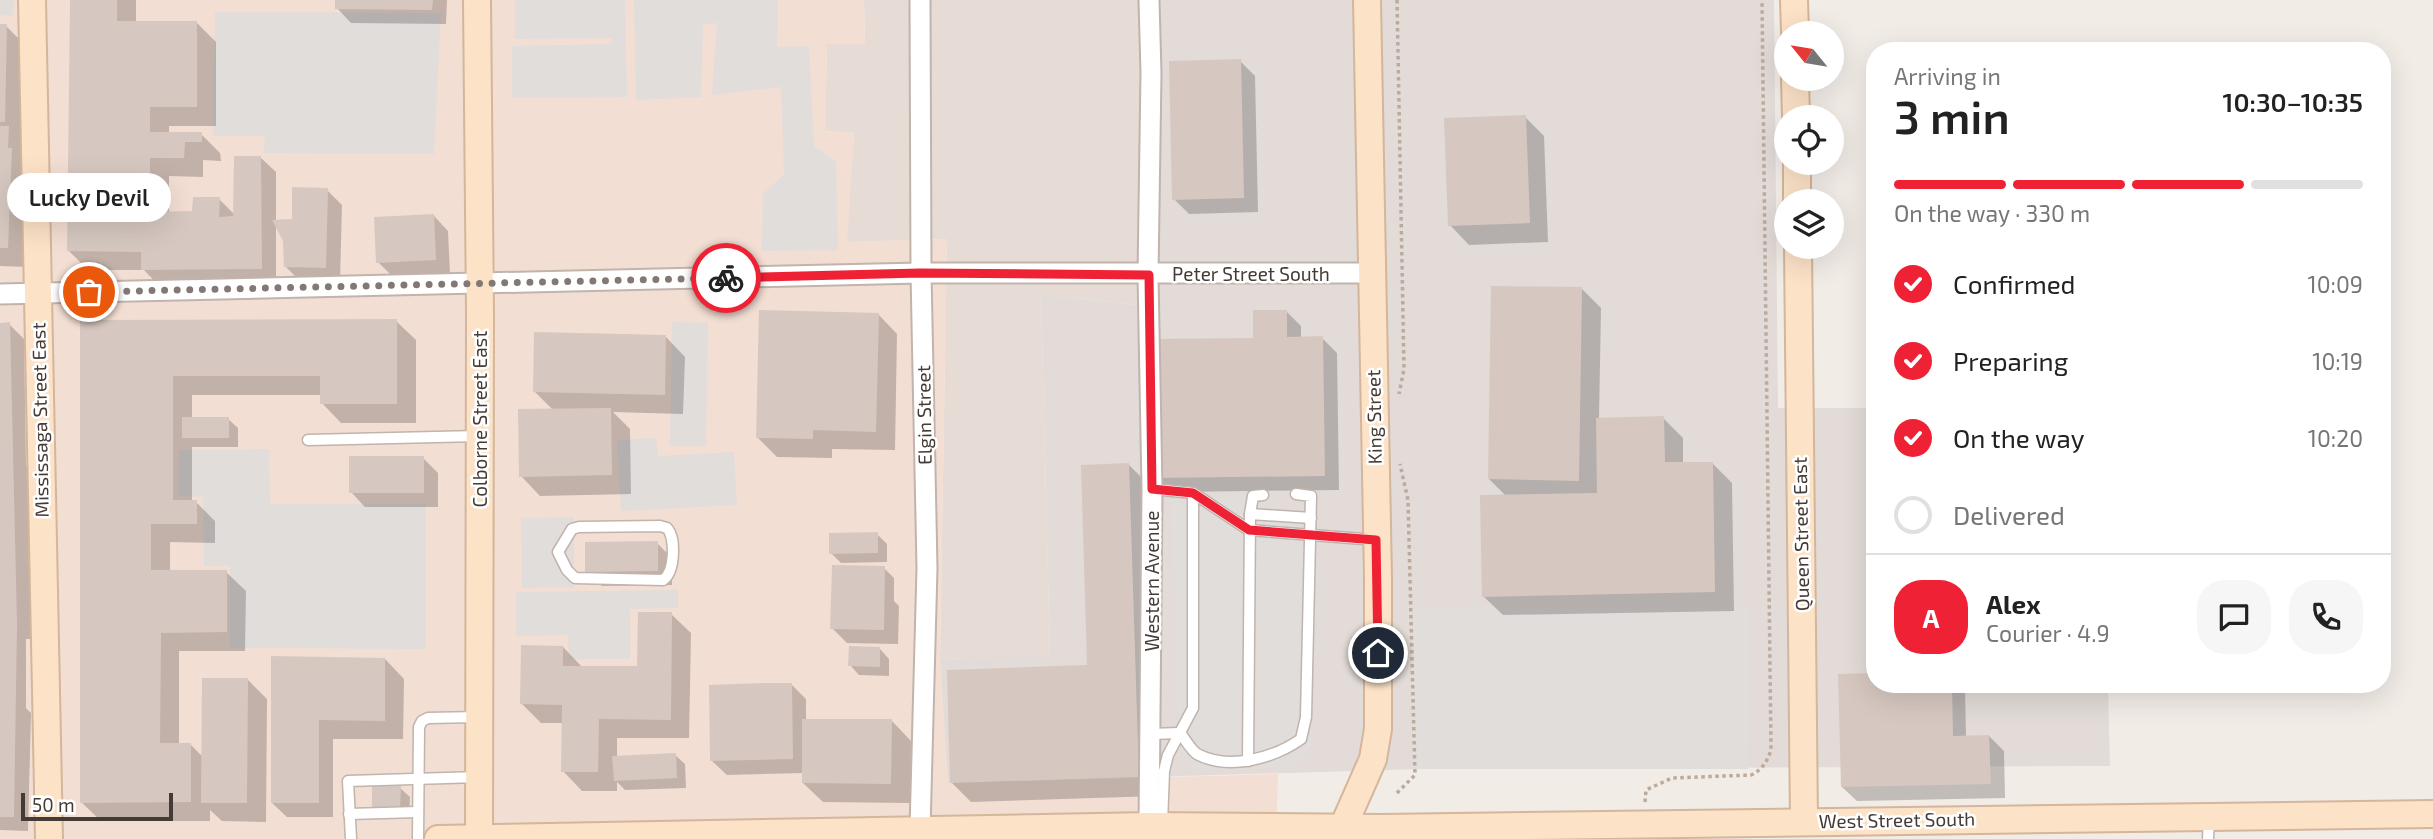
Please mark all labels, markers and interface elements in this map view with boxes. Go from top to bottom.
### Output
north arrow [1774,21,1844,91]
map controls [1774,21,1844,259]
text: Arriving in [1894,62,2001,90]
text: 10:30–10:35 [2223,86,2363,117]
text: 3 min [1894,88,2010,143]
button: locate [1774,105,1844,175]
callout: Lucky Devil [7,173,171,222]
text: Lucky Devil [29,183,149,211]
button: layers [1774,189,1844,259]
text: On the way · 330 m [1894,199,2090,227]
courier [691,243,761,313]
icon: bike [707,259,745,297]
pin [59,262,119,322]
street label: Peter Street South [1172,262,1330,285]
icon: check [1894,265,1932,303]
text: Confirmed [1953,268,2076,299]
text: 10:09 [2308,270,2363,298]
icon: bag [70,273,108,311]
street label: Mississaga Street East [26,322,53,518]
street label: Colborne Street East [468,331,491,508]
icon: check [1894,342,1932,380]
text: Preparing [1953,345,2068,376]
text: 10:19 [2312,347,2363,375]
street label: Elgin Street [911,365,936,465]
street label: King Street [1361,370,1386,465]
icon: check [1894,419,1932,457]
text: On the way [1953,422,2084,453]
text: 10:20 [2308,424,2363,452]
street label: Queen Street East [1788,457,1813,611]
text: Delivered [1953,499,2065,530]
street label: Western Avenue [1140,510,1163,652]
button: chat [2197,580,2271,654]
button: phone [2289,580,2363,654]
text: Alex [1986,588,2041,619]
text: A [1923,602,1939,633]
text: Courier · 4.9 [1986,619,2110,647]
pin [1348,623,1408,683]
icon: home [1359,634,1397,672]
scale bar [21,790,173,822]
text: 50 m [32,793,75,816]
street label: West Street South [1818,807,1975,832]

